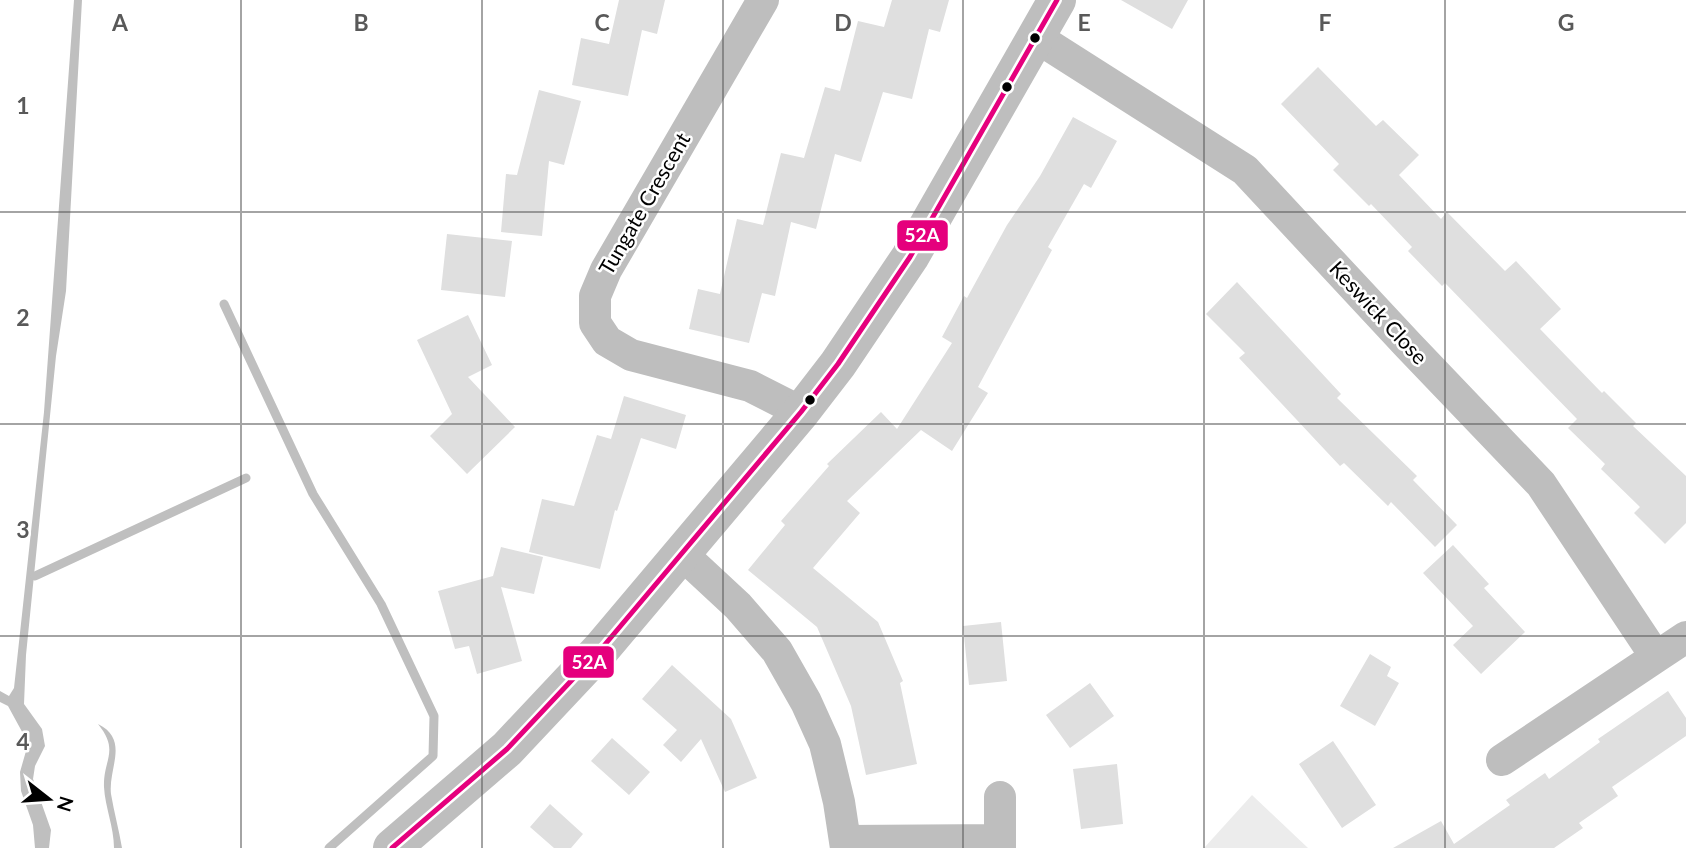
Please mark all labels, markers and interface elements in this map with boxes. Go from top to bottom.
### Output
text: A [111,8,129,36]
text: B [353,8,369,36]
text: C [594,8,610,36]
text: D [834,8,852,36]
text: E [1077,8,1091,36]
text: F [1318,8,1332,36]
text: G [1558,8,1574,36]
unlabelled marker [1028,31,1042,45]
unlabelled marker [1000,80,1014,94]
text: 1 [16,91,30,119]
street label: Tungate Crescent [593,127,695,279]
line badge: 52A [896,219,949,252]
text: 52A [904,223,940,246]
street label: Keswick Close [1325,255,1433,369]
text: 2 [16,303,30,331]
unlabelled marker [803,393,817,407]
text: 3 [16,515,30,543]
line badge: 52A [562,645,615,679]
text: 52A [571,650,607,673]
text: 4 [16,727,30,755]
north arrow [14,764,84,834]
text: N [53,794,79,814]

